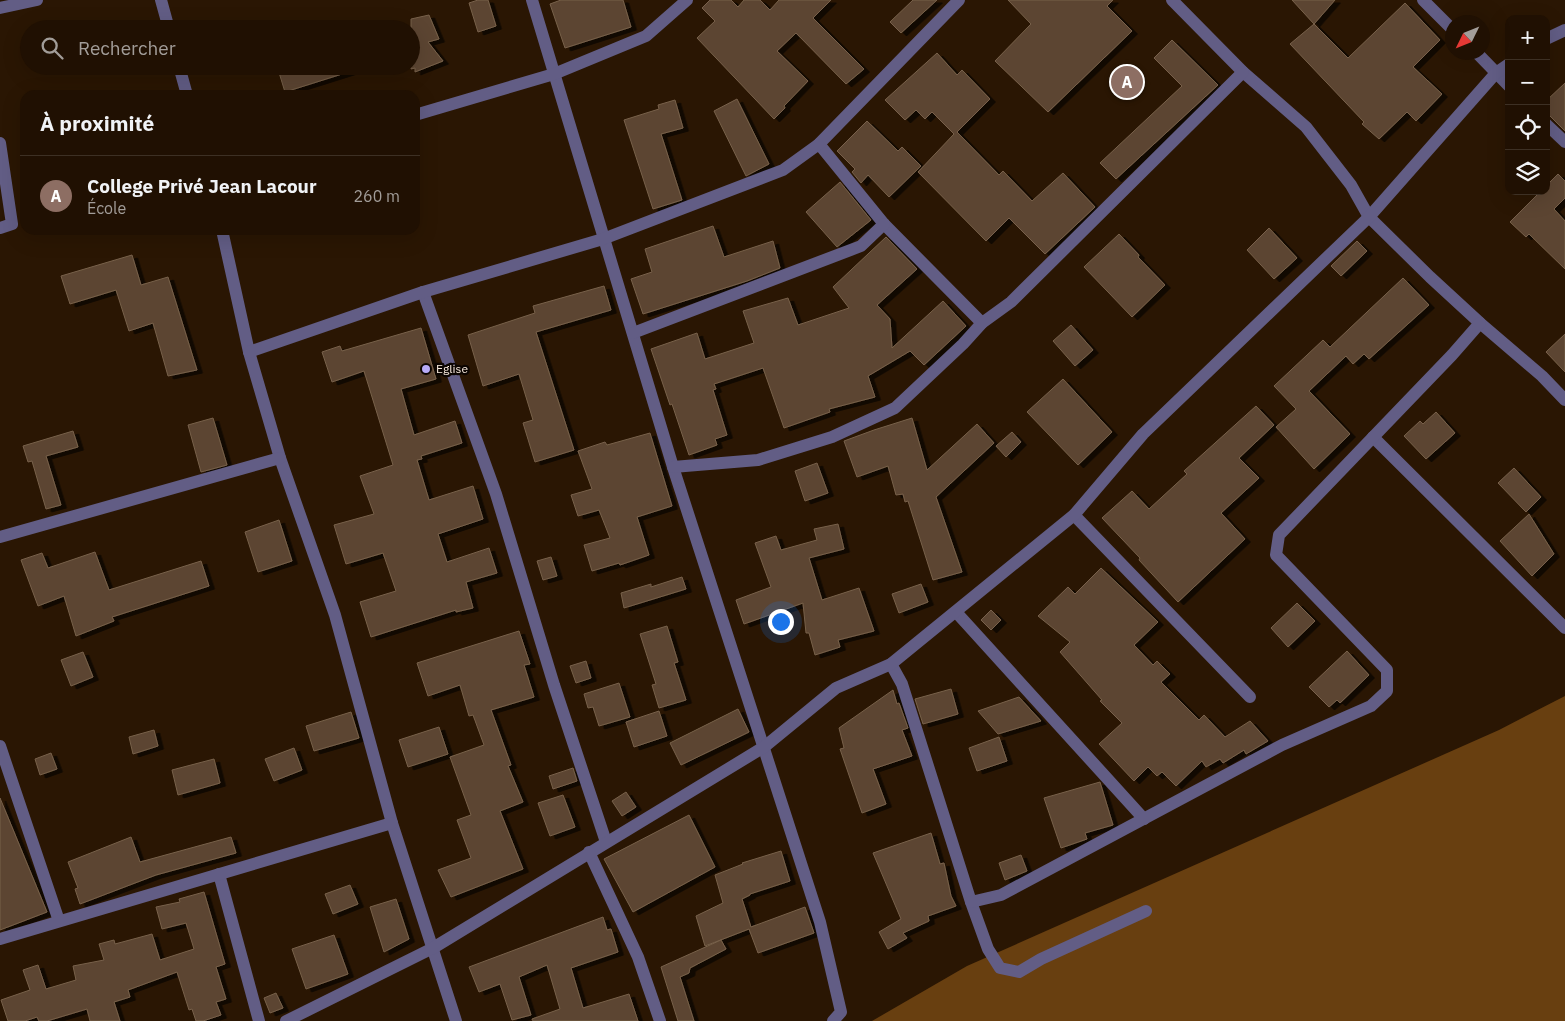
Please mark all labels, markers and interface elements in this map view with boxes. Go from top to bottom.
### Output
north arrow [1445,15,1490,60]
map controls [1505,15,1550,195]
button: + [1505,15,1550,60]
search box [20,20,420,75]
icon: search [38,34,66,62]
text: Rechercher [78,36,176,60]
button: − [1505,60,1550,105]
pin: A [1111,63,1143,101]
button: locate [1505,105,1550,150]
text: À proximité [40,109,154,137]
button: layers [1505,150,1550,195]
text: College Privé Jean Lacour [87,174,317,198]
text: A [51,186,61,206]
text: 260 m [353,186,400,206]
text: École [87,198,126,218]
place label: Eglise [436,361,468,376]
marker: Eglise [420,363,432,375]
your location [768,609,794,635]

